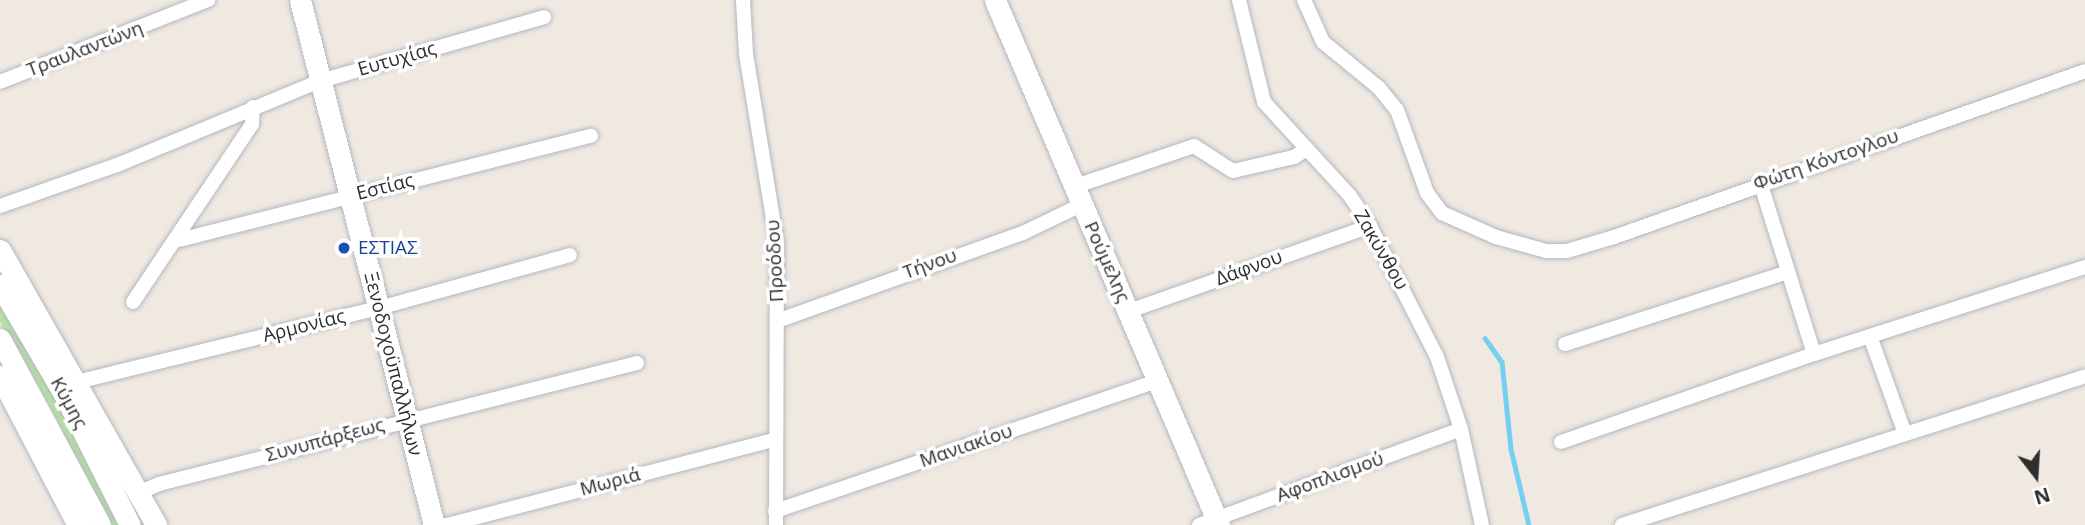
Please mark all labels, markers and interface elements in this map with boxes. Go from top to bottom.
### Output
street label: Τραυλαντώνη [24,16,146,82]
street label: Ευτυχίας [355,37,439,81]
street label: Φώτη Κόντογλου [1750,124,1902,196]
street label: Εστίας [354,169,416,205]
street label: Ζακύνθου [1349,206,1413,294]
street label: Ρούμελης [1079,218,1135,306]
street label: Προόδου [761,219,789,303]
place label: ΕΣΤΙΑΣ [358,237,418,259]
marker: ΕΣΤΙΑΣ [336,240,352,256]
street label: Τήνου [900,244,960,284]
street label: Δάφνου [1212,245,1286,291]
street label: Ξενοδοχοϋπαλλήλων [359,270,427,458]
street label: Αρμονίας [260,305,348,347]
street label: Κύμης [46,373,92,433]
street label: Συνυπάρξεως [263,413,387,467]
street label: Μανιακίου [917,420,1015,472]
north arrow [2001,441,2071,511]
street label: Αφοπλισμού [1273,447,1387,507]
street label: Μωριά [577,463,643,501]
text: N [2031,481,2053,511]

